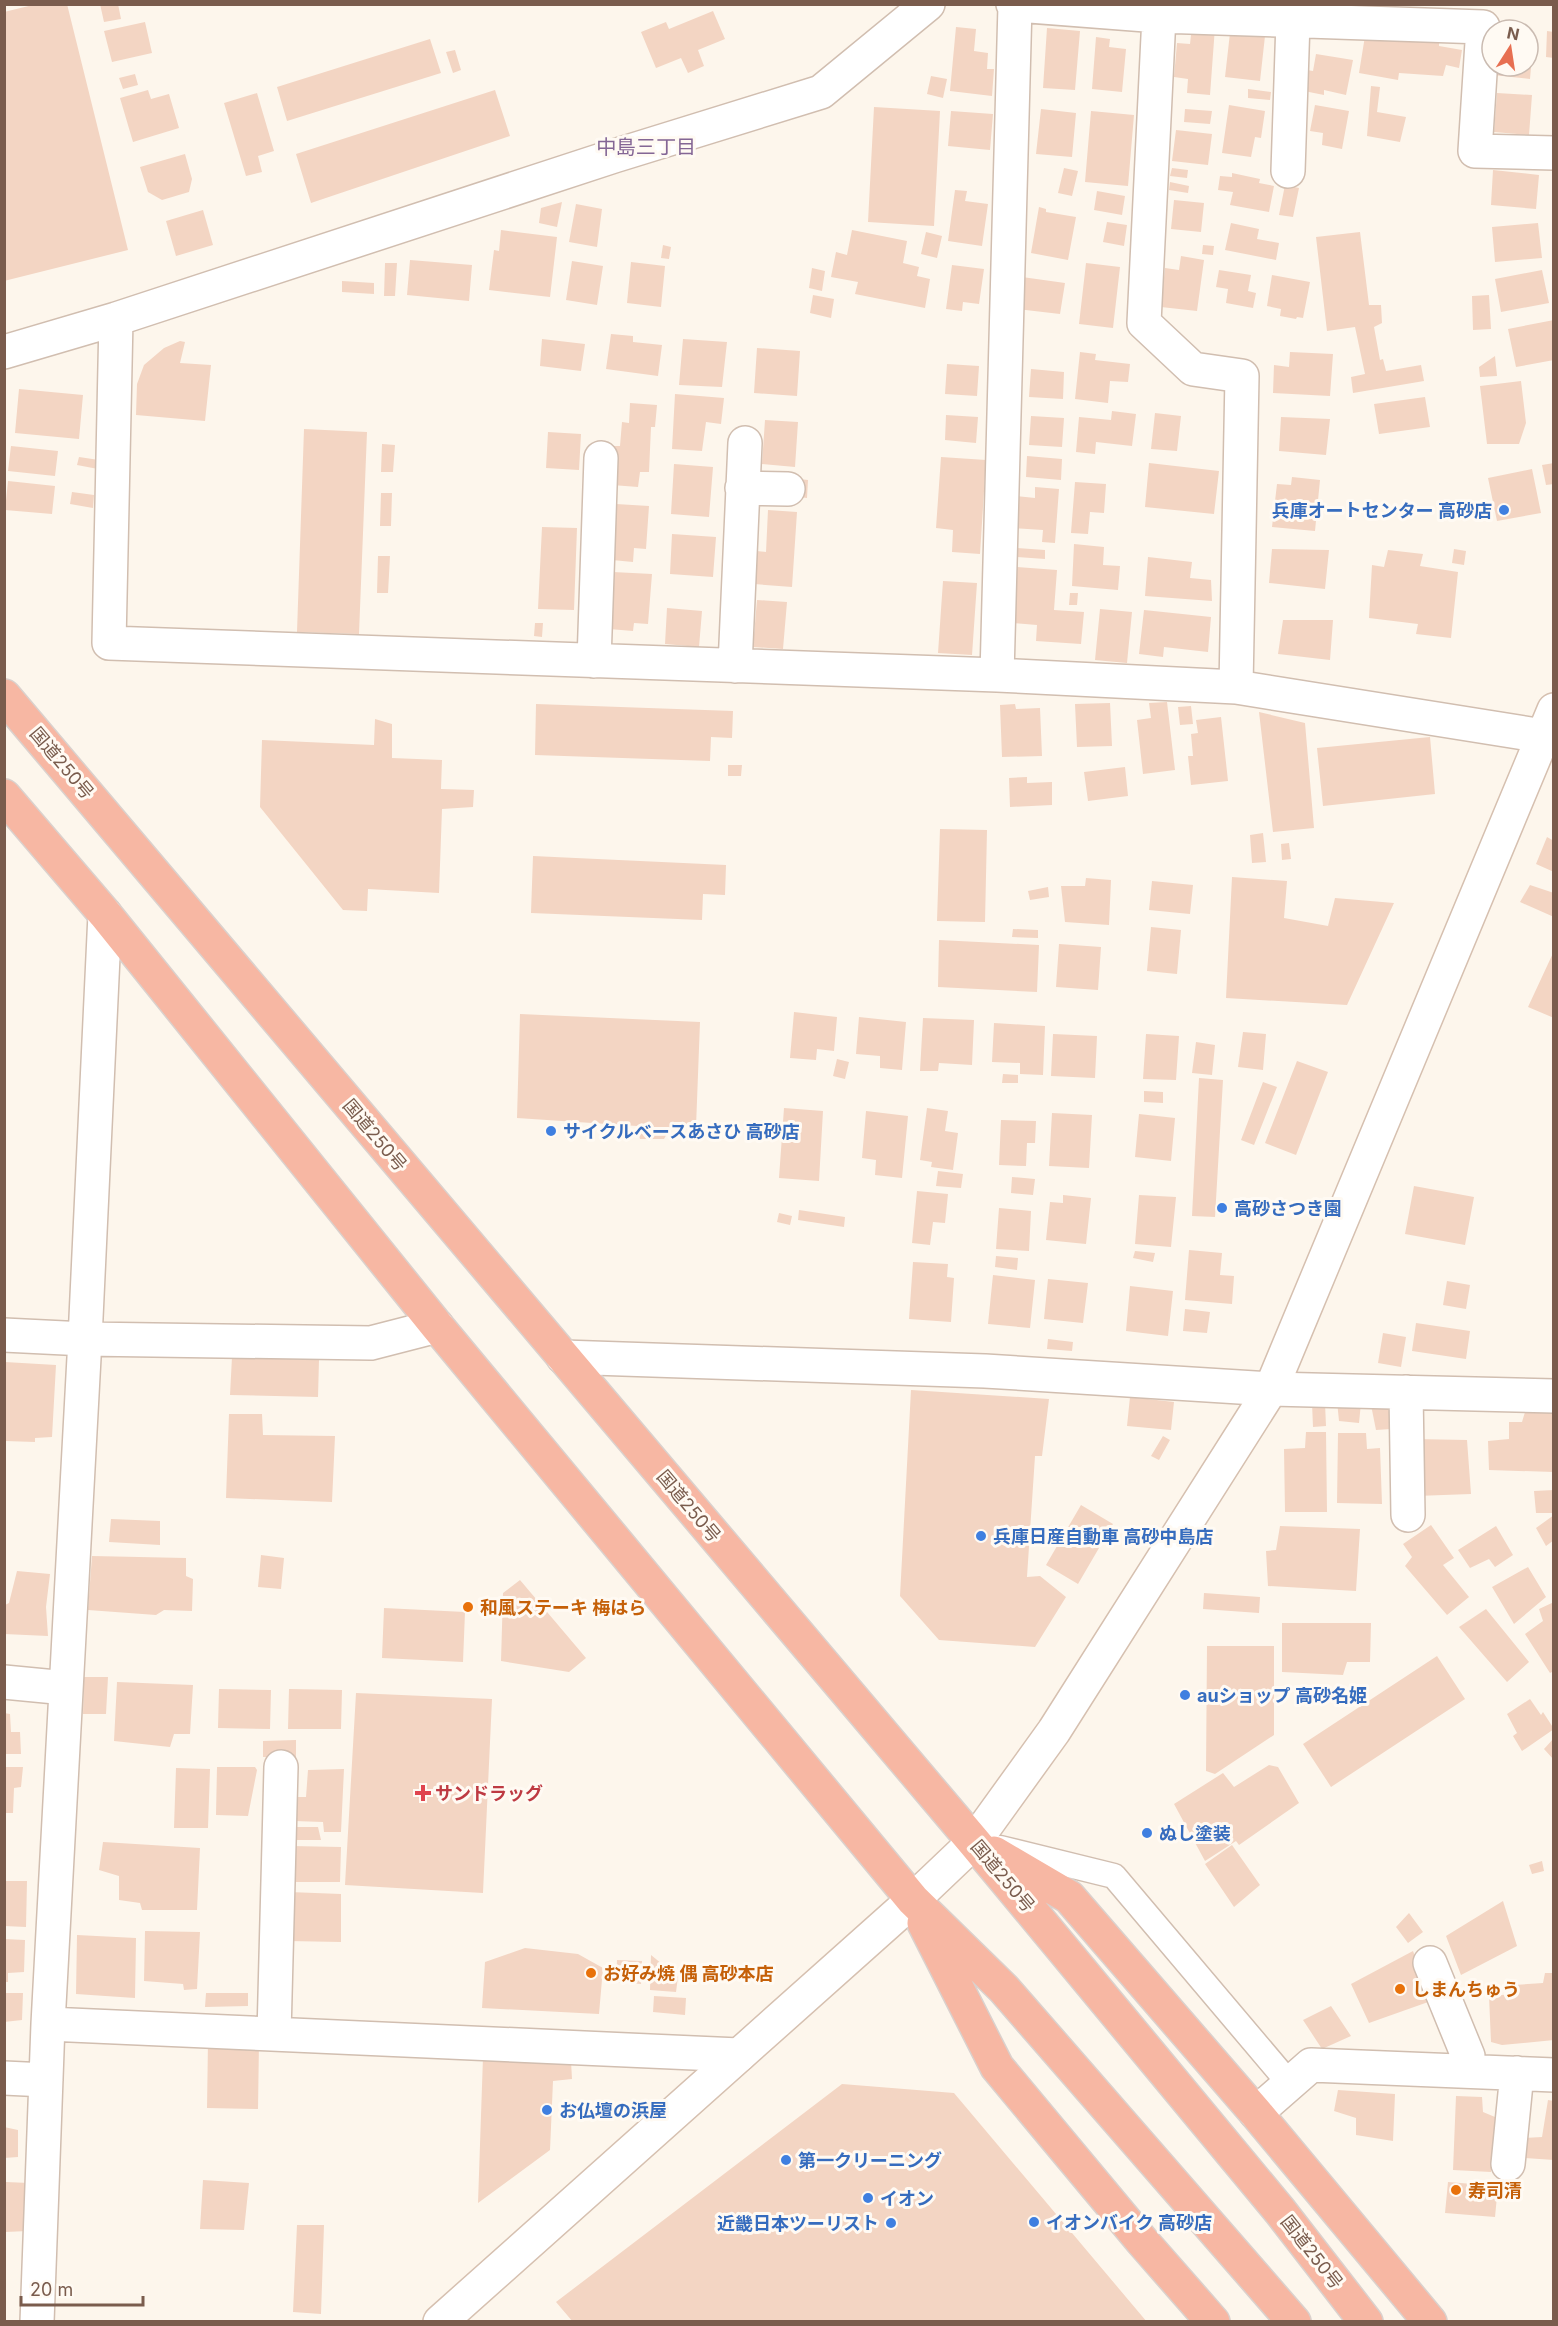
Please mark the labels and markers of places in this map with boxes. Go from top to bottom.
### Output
place label: 兵庫オートセンター 高砂店 [1272,500,1492,521]
marker: 兵庫オートセンター 高砂店 [1497,503,1511,517]
place label: サイクルベースあさひ 高砂店 [563,1121,799,1142]
marker: サイクルベースあさひ 高砂店 [544,1124,558,1138]
place label: 高砂さつき園 [1234,1198,1342,1219]
marker: 高砂さつき園 [1215,1201,1229,1215]
place label: 兵庫日産自動車 高砂中島店 [993,1526,1213,1547]
marker: 兵庫日産自動車 高砂中島店 [974,1529,988,1543]
place label: 和風ステーキ 梅はら [480,1597,646,1618]
marker: 和風ステーキ 梅はら [461,1600,475,1614]
place label: auショップ 高砂名姫 [1197,1685,1367,1706]
marker: auショップ 高砂名姫 [1178,1688,1192,1702]
place label: サンドラッグ [435,1783,543,1804]
marker: サンドラッグ [416,1786,430,1800]
place label: ぬし塗装 [1159,1823,1231,1844]
marker: ぬし塗装 [1140,1826,1154,1840]
place label: お好み焼 偶 高砂本店 [603,1963,774,1984]
marker: お好み焼 偶 高砂本店 [584,1966,598,1980]
place label: しまんちゅう [1412,1979,1520,2000]
marker: しまんちゅう [1393,1982,1407,1996]
place label: お仏壇の浜屋 [559,2100,667,2121]
marker: お仏壇の浜屋 [540,2103,554,2117]
place label: 第一クリーニング [798,2150,942,2171]
marker: 第一クリーニング [779,2153,793,2167]
place label: 寿司清 [1468,2180,1522,2201]
marker: 寿司清 [1449,2183,1463,2197]
place label: イオン [880,2188,934,2209]
marker: イオン [861,2191,875,2205]
place label: イオンバイク 高砂店 [1046,2212,1212,2233]
place label: 近畿日本ツーリスト [717,2213,879,2234]
marker: イオンバイク 高砂店 [1027,2215,1041,2229]
marker: 近畿日本ツーリスト [884,2216,898,2230]

